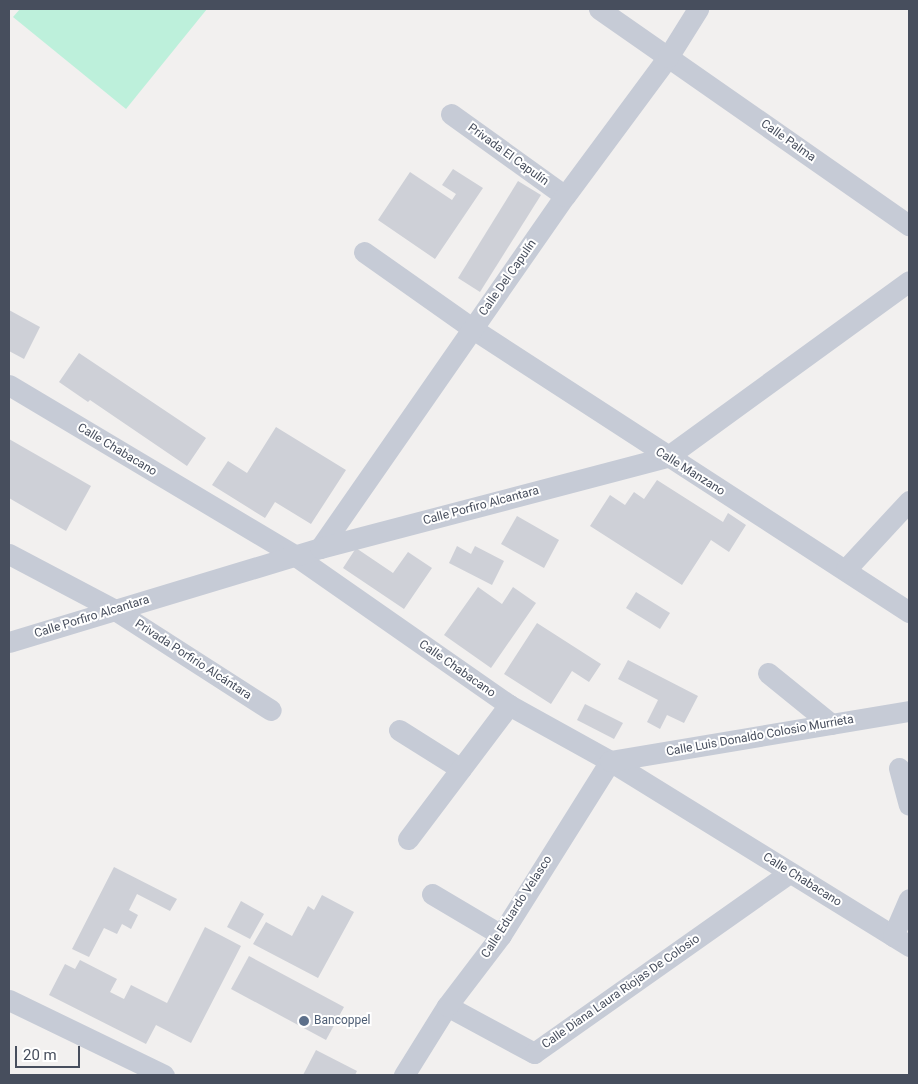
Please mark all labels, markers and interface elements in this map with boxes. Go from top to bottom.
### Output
street label: Calle Palma [758,117,818,165]
street label: Privada El Capulín [465,121,551,189]
street label: Calle Del Capulín [476,237,540,319]
street label: Calle Chabacano [75,421,159,479]
street label: Calle Manzano [653,445,727,499]
street label: Calle Porfiro Alcantara [422,484,540,528]
street label: Calle Porfiro Alcantara [33,593,151,641]
street label: Privada Porfirio Alcántara [132,617,254,703]
street label: Calle Chabacano [416,637,498,701]
street label: Calle Luis Donaldo Colosio Murrieta [665,712,855,760]
street label: Calle Chabacano [760,850,844,910]
street label: Calle Eduardo Velasco [479,853,555,961]
street label: Calle Diana Laura Riojas De Colosio [539,932,703,1052]
place label: Bancoppel [314,1014,371,1028]
marker: Bancoppel [298,1015,310,1027]
scale bar [18,1036,82,1068]
text: 20 m [23,1046,57,1064]

